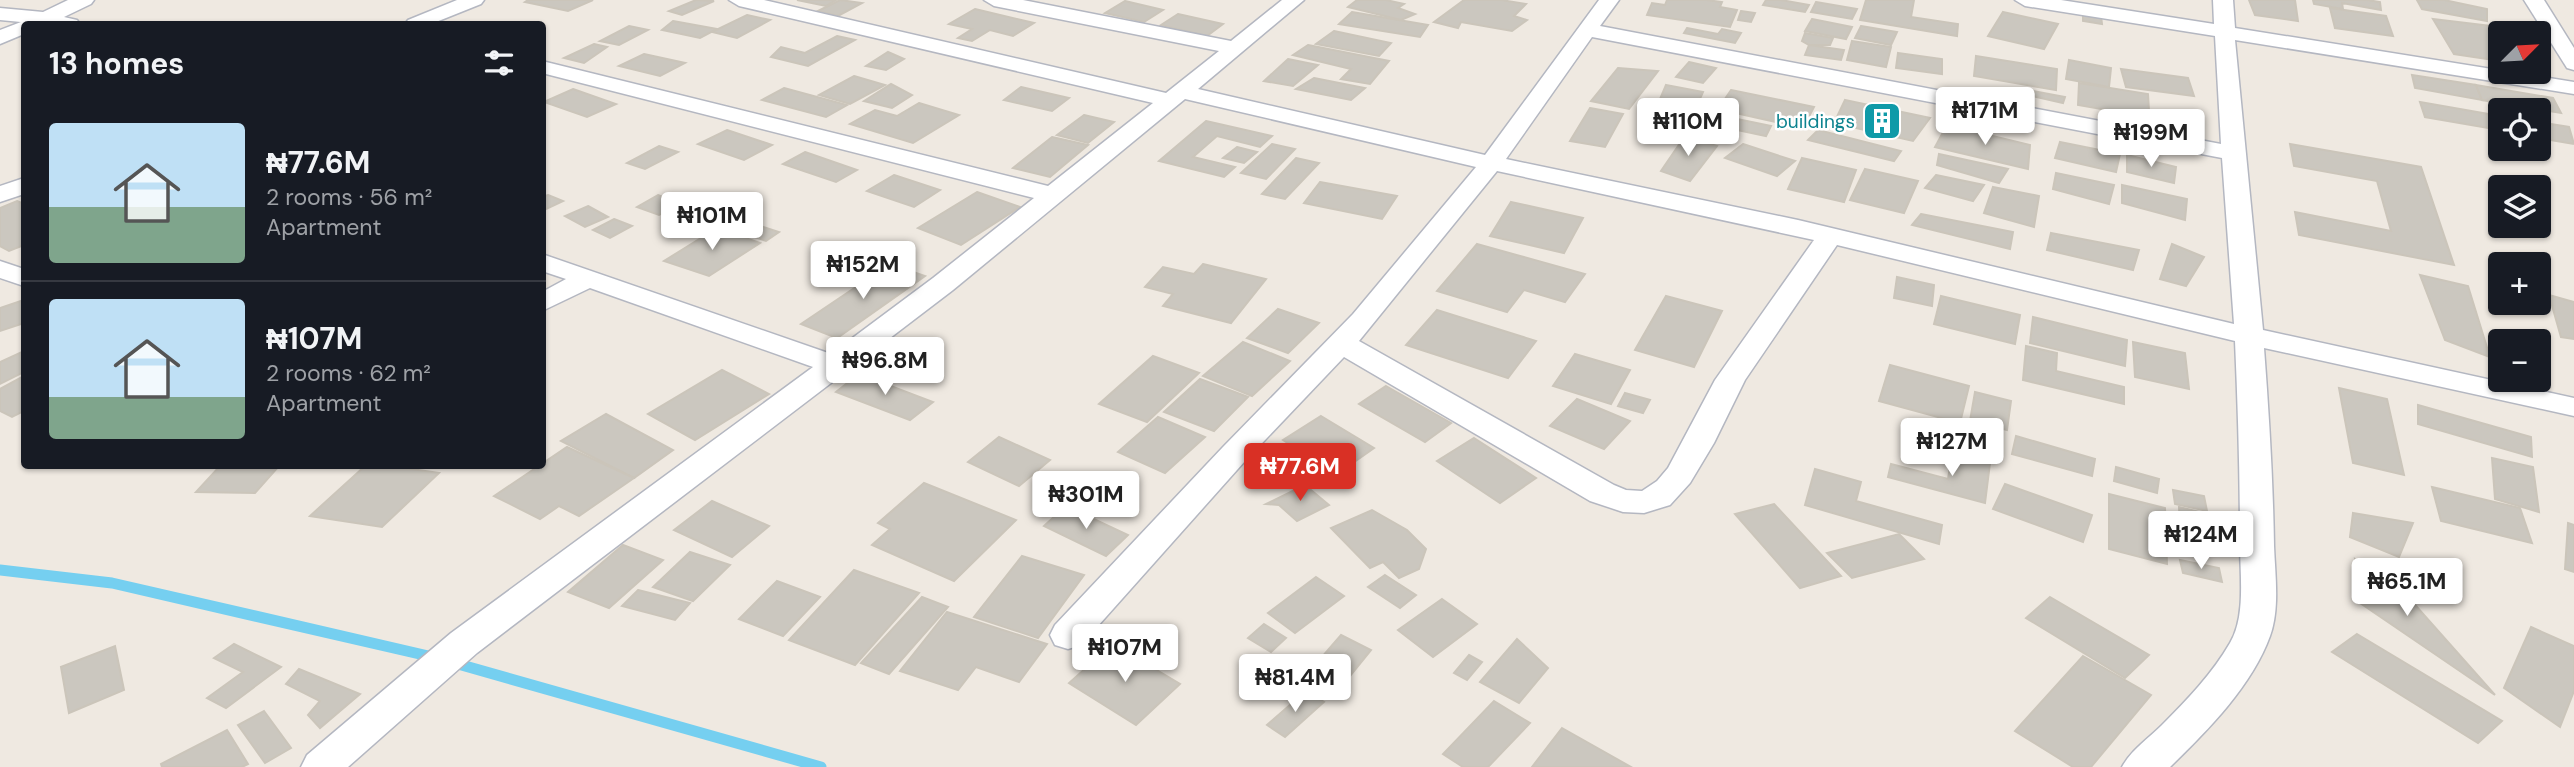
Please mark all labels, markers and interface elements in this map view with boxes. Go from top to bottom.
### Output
north arrow [2488,21,2552,84]
map controls [2488,21,2551,392]
text: 13 homes [49,44,184,83]
icon: filters [480,44,518,82]
pin: ₦171M [1936,88,2034,147]
text: ₦171M [1952,95,2018,125]
button: locate [2488,98,2551,161]
pin: ₦110M [1639,99,1737,158]
building icon: buildings [1861,100,1903,142]
text: ₦110M [1653,106,1723,136]
place label: buildings [1776,109,1855,134]
pin: ₦199M [2102,110,2200,169]
text: ₦199M [2114,117,2188,147]
text: ₦77.6M [266,143,370,182]
icon: home [105,151,189,235]
button: layers [2488,175,2551,238]
text: 2 rooms · 56 m² [266,182,432,212]
pin: ₦101M [663,192,761,252]
text: ₦101M [677,200,747,230]
text: Apartment [266,212,381,242]
pin: ₦152M [814,242,912,301]
text: ₦152M [827,249,899,279]
button: + [2488,252,2551,315]
text: ₦107M [266,319,362,358]
icon: home [105,327,189,411]
button: − [2488,329,2551,392]
pin: ₦96.8M [828,338,942,397]
text: ₦96.8M [842,345,928,375]
text: 2 rooms · 62 m² [266,358,431,388]
text: Apartment [266,388,381,418]
pin: ₦127M [1903,419,2001,478]
text: ₦127M [1917,426,1987,456]
pin: ₦77.6M [1243,444,1357,503]
text: ₦77.6M [1260,451,1340,481]
pin: ₦301M [1037,472,1135,531]
text: ₦301M [1048,479,1124,509]
pin: ₦124M [2152,512,2250,571]
text: ₦124M [2164,519,2238,549]
pin: ₦65.1M [2350,558,2464,618]
text: ₦65.1M [2368,566,2446,596]
pin: ₦107M [1076,624,1174,684]
text: ₦107M [1088,632,1162,662]
pin: ₦81.4M [1238,654,1352,714]
text: ₦81.4M [1255,662,1335,692]

